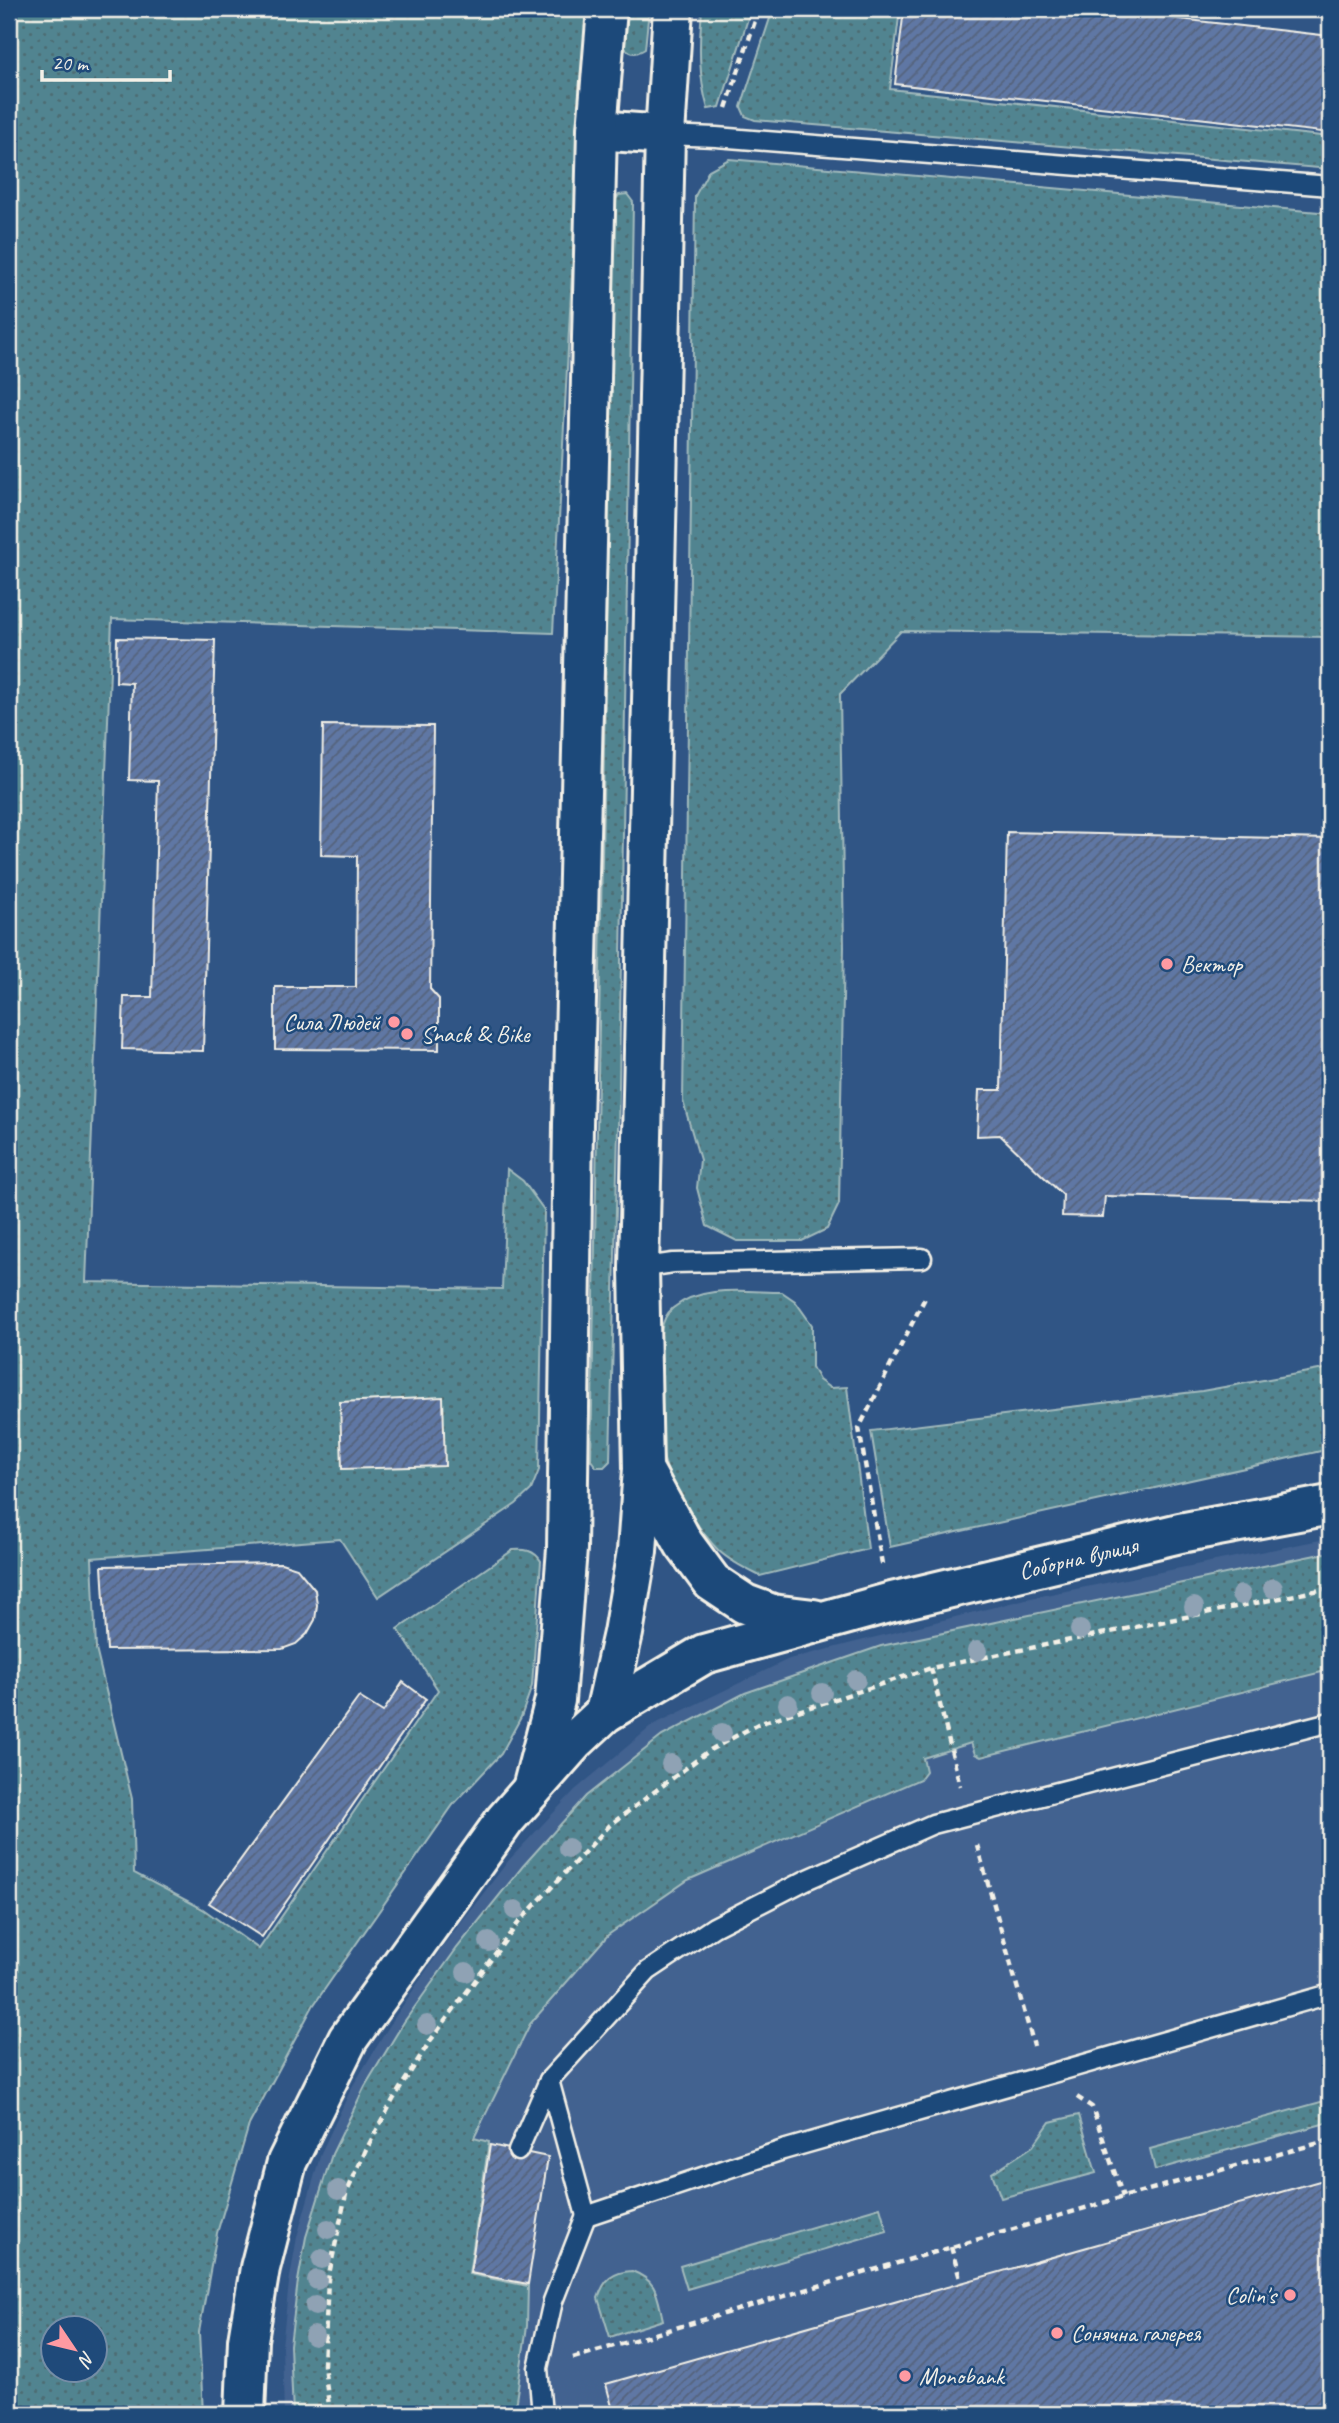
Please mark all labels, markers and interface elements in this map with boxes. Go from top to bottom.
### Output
scale bar [42,38,170,82]
text: 20 m [52,50,90,76]
place label: Вектор [1181,949,1244,979]
marker: Вектор [1159,956,1175,972]
place label: Сила Людей [283,1007,382,1037]
marker: Сила Людей [386,1014,402,1030]
place label: Snack & Bike [421,1019,532,1049]
marker: Snack & Bike [399,1026,415,1042]
street label: Соборна вулиця [1016,1529,1142,1586]
place label: Colin's [1226,2280,1279,2310]
marker: Colin's [1282,2287,1298,2303]
north arrow [38,2314,108,2384]
place label: Сонячна галерея [1071,2318,1202,2348]
marker: Сонячна галерея [1049,2325,1065,2341]
text: N [72,2346,100,2373]
place label: Monobank [919,2361,1006,2391]
marker: Monobank [897,2368,913,2384]

